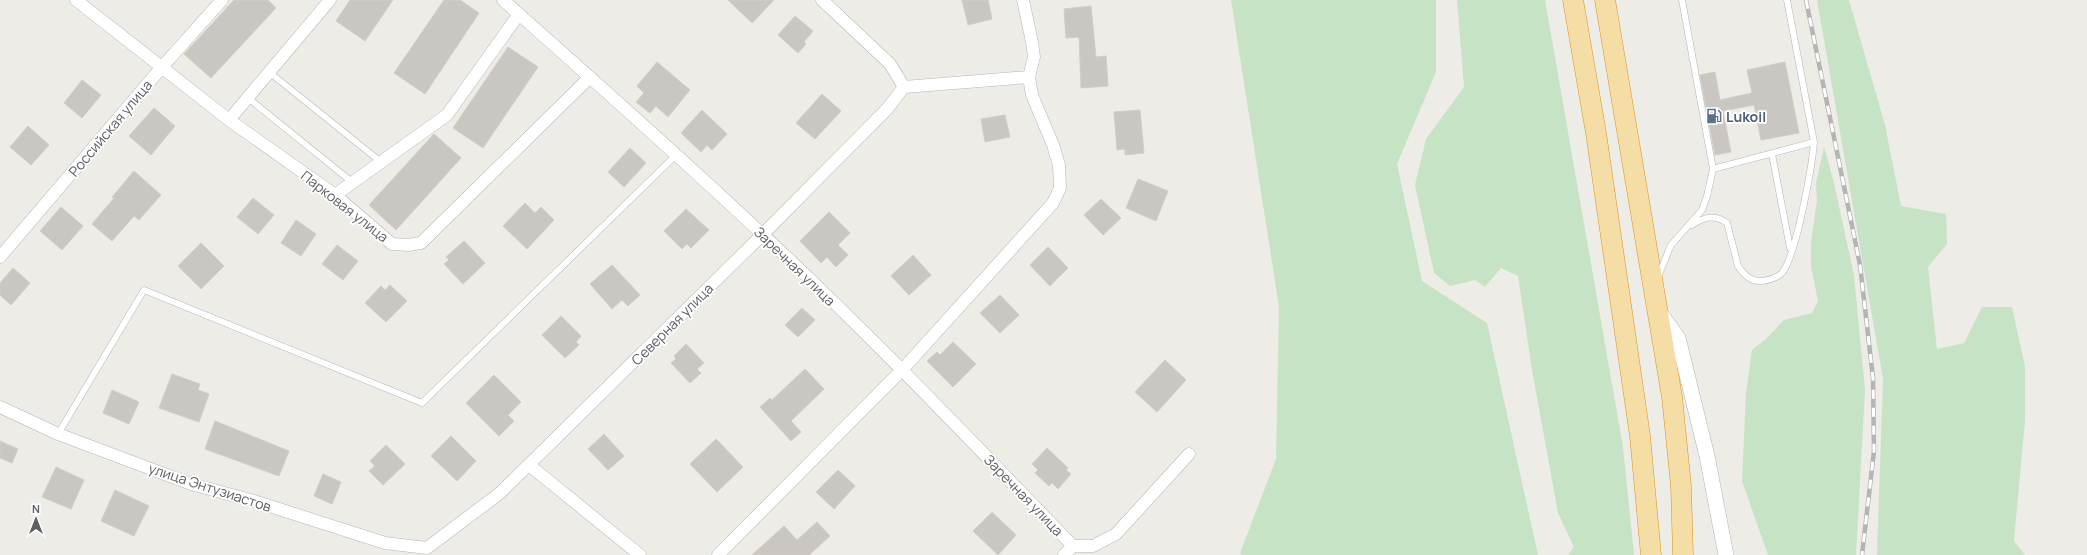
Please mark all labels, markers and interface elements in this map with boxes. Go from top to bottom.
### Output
street label: Российская улица [64,76,156,180]
fuel station icon: Lukoil [1705,107,1723,125]
place label: Lukoil [1726,107,1766,126]
street label: Парковая улица [297,166,393,246]
street label: Заречная улица [750,222,840,310]
street label: Северная улица [627,279,717,369]
street label: Заречная улица [980,450,1068,540]
street label: улица Энтузиастов [146,458,274,516]
north arrow [16,499,56,539]
text: N [32,501,40,516]

